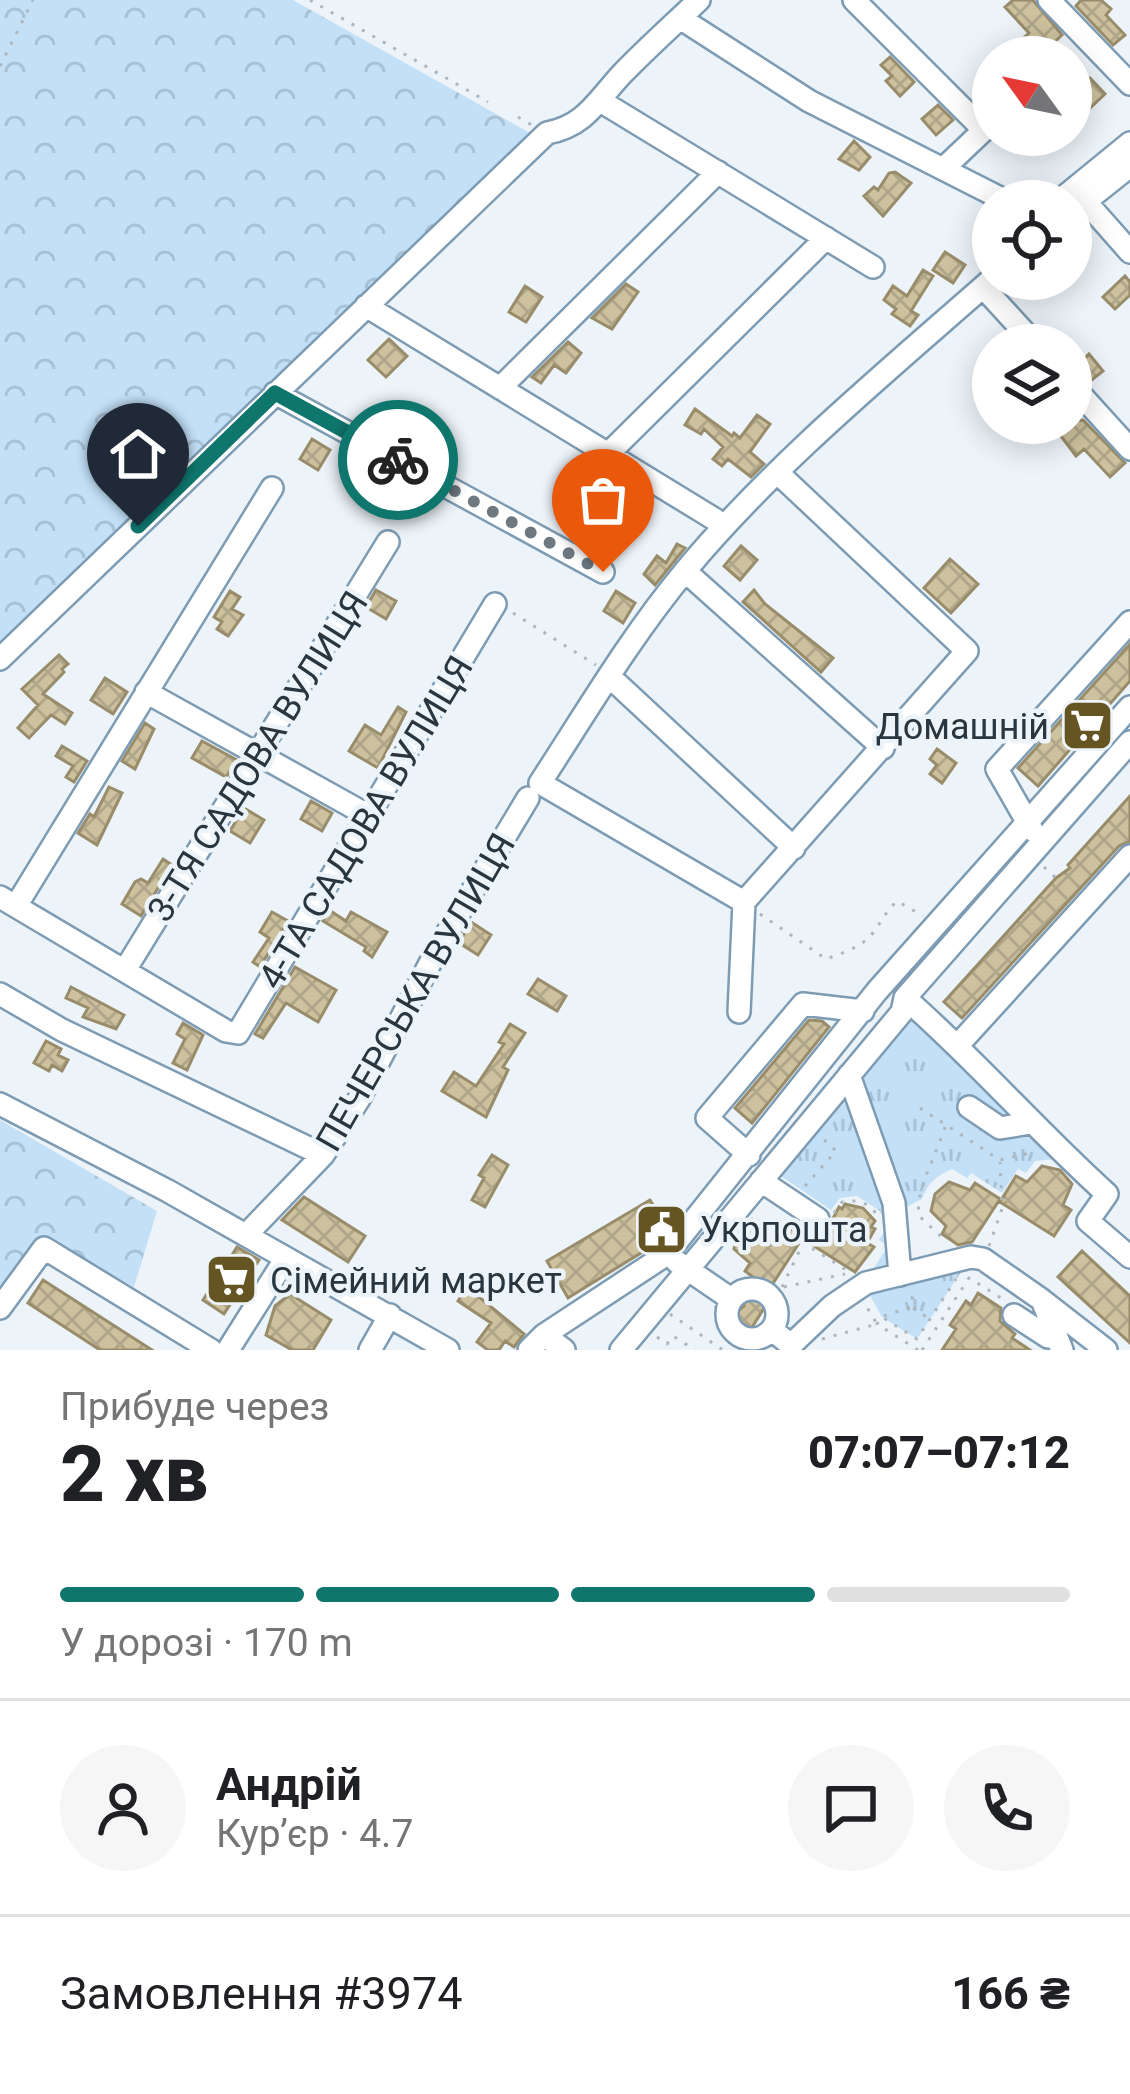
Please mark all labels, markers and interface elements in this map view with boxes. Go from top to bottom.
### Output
north arrow [972,36,1092,156]
map controls [972,36,1092,444]
button: locate [972,180,1092,300]
button: layers [972,324,1092,444]
courier [338,400,458,520]
pin [87,403,189,526]
icon: home [105,421,171,487]
icon: bike [365,427,431,493]
pin [552,449,654,572]
icon: bag [570,467,636,533]
street label: 3-ТЯ САДОВА ВУЛИЦЯ [139,584,377,929]
street label: 4-ТА САДОВА ВУЛИЦЯ [250,649,482,996]
supermarket icon: Домашній [1060,698,1116,754]
place label: Домашній [876,706,1049,748]
street label: ПЕЧЕРСЬКА ВУЛИЦЯ [308,826,524,1159]
public building icon: Укрпошта [633,1201,689,1257]
place label: Укрпошта [700,1209,868,1251]
supermarket icon: Сімейний маркет [203,1252,259,1308]
place label: Сімейний маркет [270,1260,562,1302]
text: Прибуде через [60,1384,329,1430]
text: 07:07–07:12 [808,1426,1070,1479]
text: 2 хв [60,1429,208,1520]
text: У дорозі · 170 m [60,1620,353,1666]
button: person [60,1745,186,1871]
button: chat [788,1745,914,1871]
button: phone [944,1745,1070,1871]
text: Андрій [216,1758,362,1811]
text: Кур’єр · 4.7 [216,1811,413,1857]
text: Замовлення #3974 [60,1967,462,2020]
text: 166 ₴ [951,1967,1070,2020]

